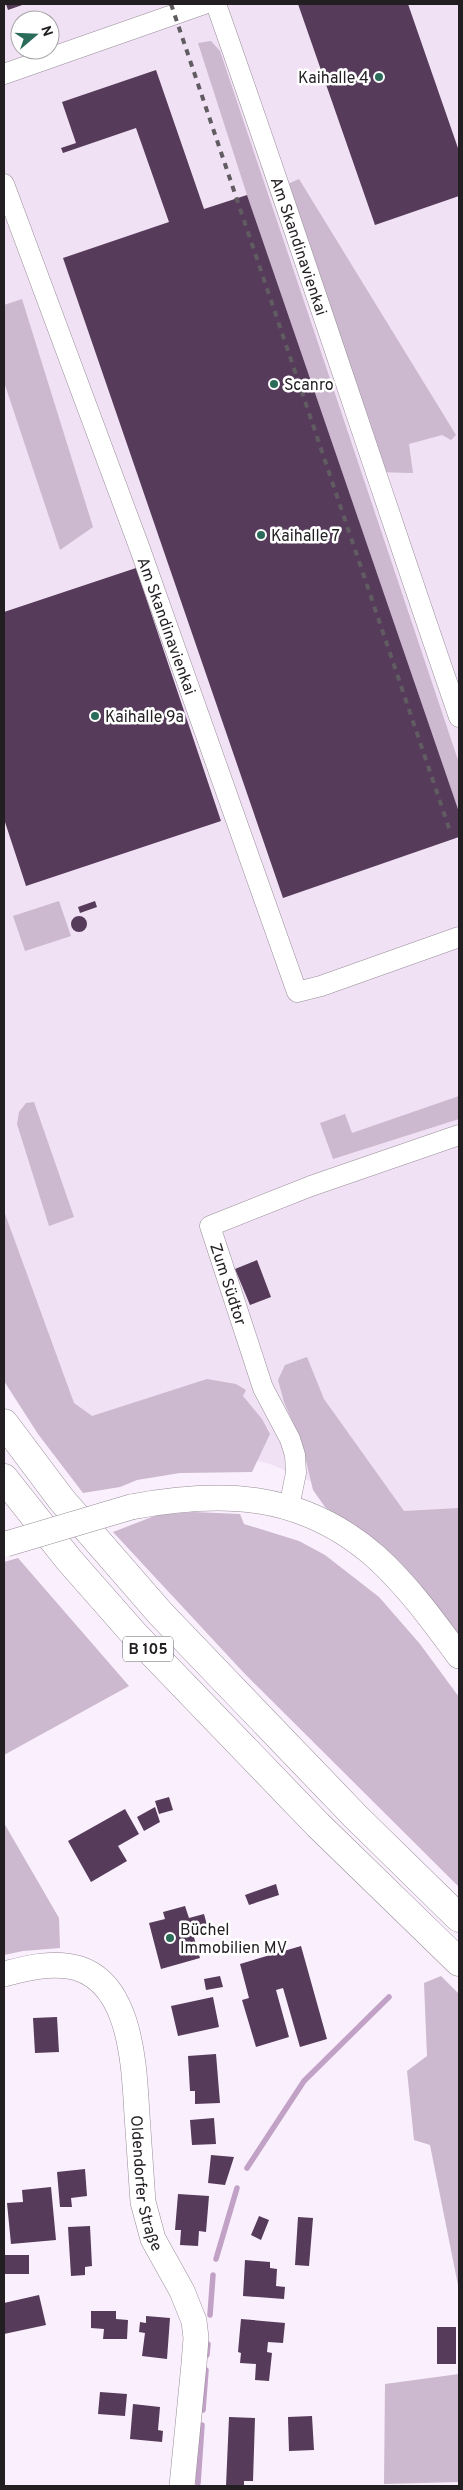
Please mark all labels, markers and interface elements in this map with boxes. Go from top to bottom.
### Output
north arrow [10,10,60,60]
text: N [36,24,56,39]
place label: Kaihalle 4 [298,69,369,89]
marker: Kaihalle 4 [373,71,385,83]
street label: Am Skandinavienkai [265,175,330,319]
place label: Scanro [284,376,334,396]
marker: Scanro [268,378,280,390]
place label: Kaihalle 7 [271,527,340,547]
marker: Kaihalle 7 [255,529,267,541]
street label: Am Skandinavienkai [132,555,199,698]
place label: Kaihalle 9a [105,708,184,728]
marker: Kaihalle 9a [89,710,101,722]
street label: Zum Südtor [204,1241,250,1328]
road number: B 105 [123,1636,173,1662]
place label: Büchel Immobilien MV [180,1921,287,1959]
marker: Büchel Immobilien MV [164,1932,176,1944]
street label: Oldendorfer Straße [125,2115,166,2255]

